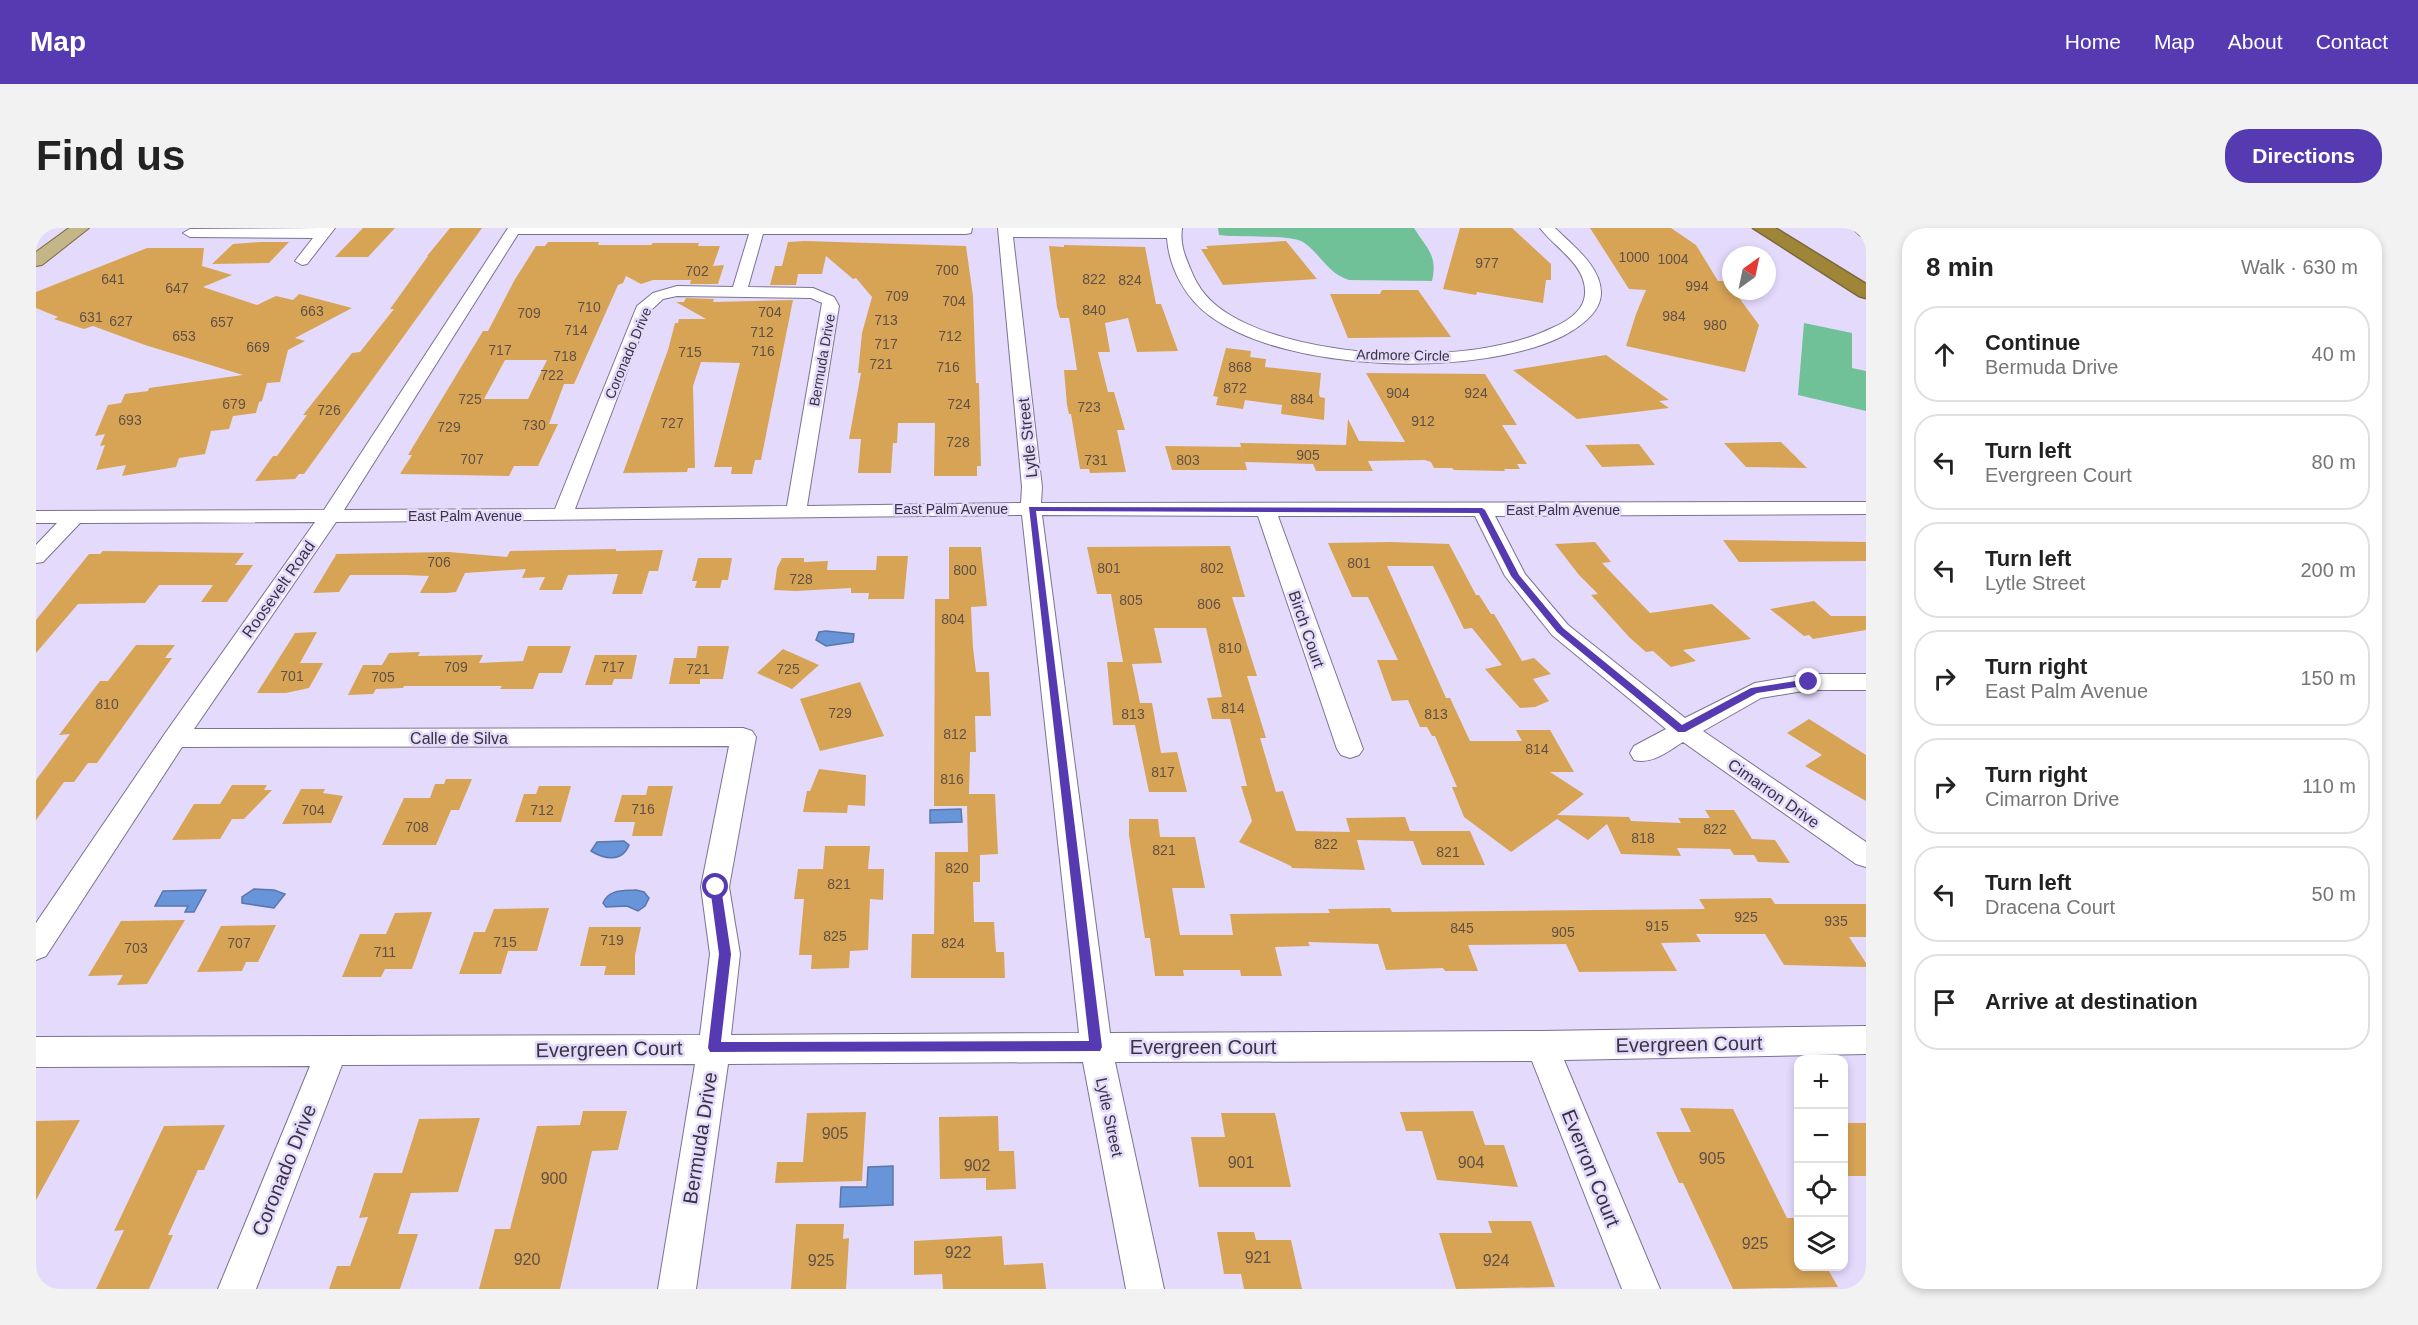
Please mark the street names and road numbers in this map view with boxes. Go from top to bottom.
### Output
street label: Coronado Drive [601,305,655,401]
street label: Bermuda Drive [806,312,838,407]
street label: Ardmore Circle [1356,346,1450,364]
street label: Lytle Street [1015,397,1040,479]
street label: East Palm Avenue [894,501,1008,517]
street label: East Palm Avenue [1506,502,1620,518]
street label: East Palm Avenue [408,508,522,524]
street label: Roosevelt Road [239,538,318,641]
street label: Birch Court [1285,589,1328,670]
street label: Calle de Silva [410,730,508,747]
street label: Cimarron Drive [1725,756,1823,831]
street label: Evergreen Court [1615,1032,1763,1056]
street label: Evergreen Court [1130,1036,1277,1058]
street label: Evergreen Court [535,1037,683,1061]
street label: Bermuda Drive [679,1070,721,1206]
street label: Lytle Street [1093,1076,1126,1159]
street label: Coronado Drive [248,1101,320,1239]
street label: Everron Court [1557,1106,1625,1230]

